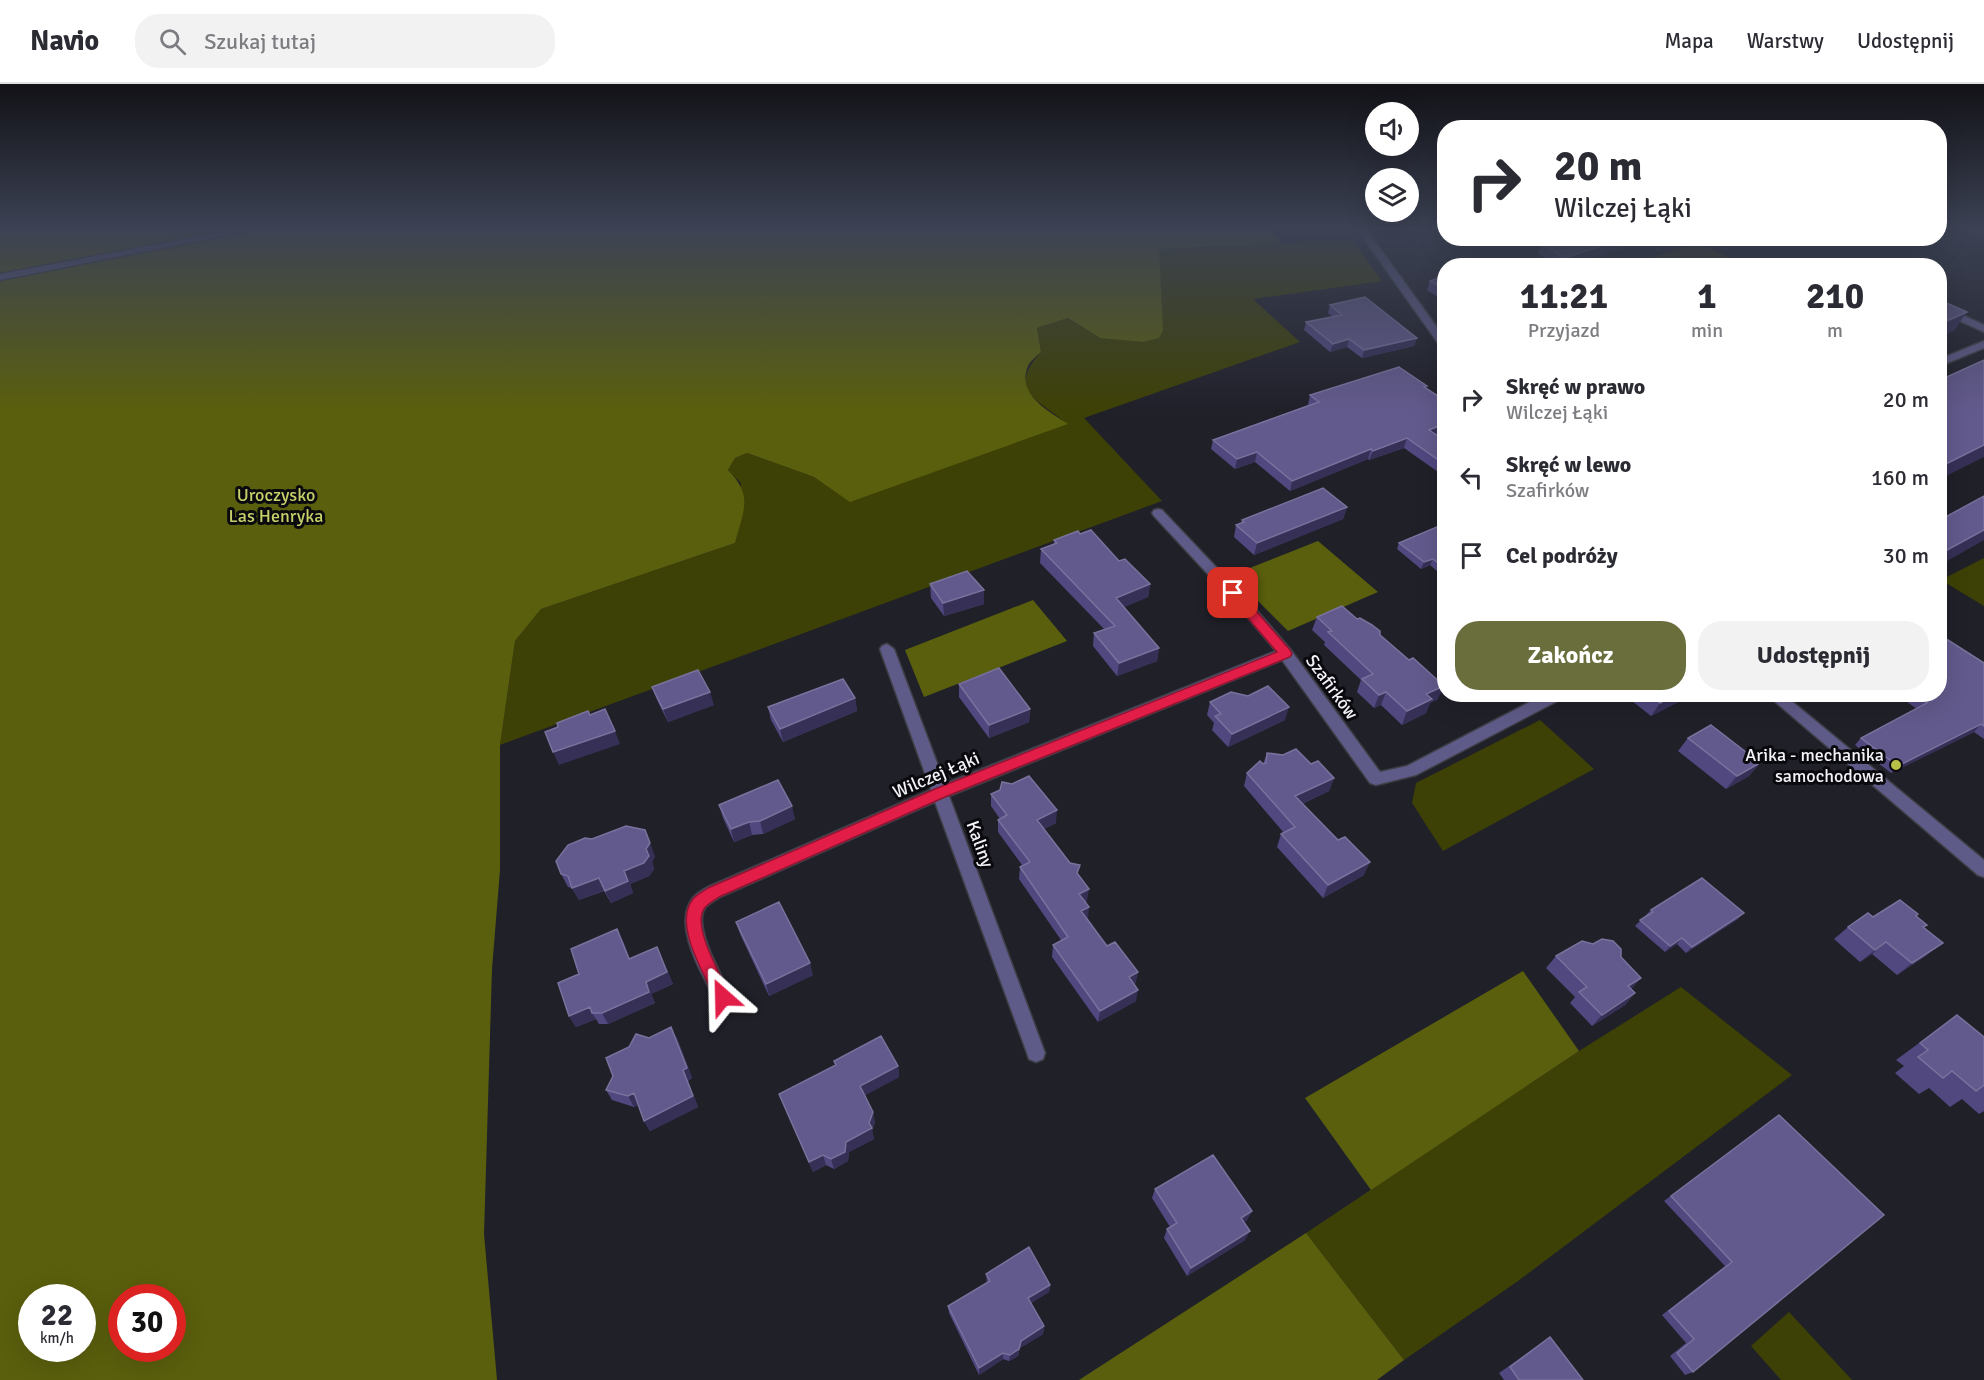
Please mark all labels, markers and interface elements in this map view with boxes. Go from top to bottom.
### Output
search box [135,14,555,68]
text: Navio [30,24,99,58]
icon: search [156,25,189,58]
text: Szukaj tutaj [204,28,316,55]
text: Mapa [1664,28,1714,54]
text: Warstwy [1747,28,1824,54]
text: Udostępnij [1857,28,1954,54]
map controls [1365,102,1419,222]
button: sound [1365,102,1419,156]
text: 20 m [1554,141,1643,192]
icon: right [1455,144,1533,222]
button: layers [1365,168,1419,222]
text: Wilczej Łąki [1554,192,1692,225]
text: 11:21 [1520,274,1608,319]
text: 1 [1697,274,1717,319]
text: 210 [1806,274,1864,319]
text: Przyjazd [1528,318,1600,343]
text: min [1691,318,1723,343]
text: m [1827,318,1843,343]
text: Skręć w prawo [1506,373,1645,400]
icon: right [1455,383,1488,416]
text: 20 m [1883,386,1929,413]
text: Wilczej Łąki [1506,400,1608,425]
text: Skręć w lewo [1506,451,1631,478]
icon: left [1455,461,1488,494]
text: 160 m [1871,464,1929,491]
text: Szafirków [1506,478,1589,503]
park label: Uroczysko Las Henryka [229,484,323,527]
icon: arrive [1455,539,1488,572]
text: Cel podróży [1506,542,1618,569]
text: 30 m [1883,542,1929,569]
pin [1207,567,1258,618]
icon: arrive [1216,576,1249,609]
button: Zakończ [1455,621,1686,690]
button: Udostępnij [1698,621,1929,690]
street label: Szafirków [1301,650,1363,724]
place label: Arika - mechanika samochodowa [1745,744,1884,787]
street label: Wilczej Łąki [889,747,983,803]
marker: Arika - mechanika samochodowa [1889,758,1903,772]
street label: Kaliny [961,818,999,871]
position arrow [691,965,755,1029]
speed limit sign: 30 [108,1284,186,1362]
text: 22 [41,1297,73,1334]
text: km/h [40,1329,74,1347]

